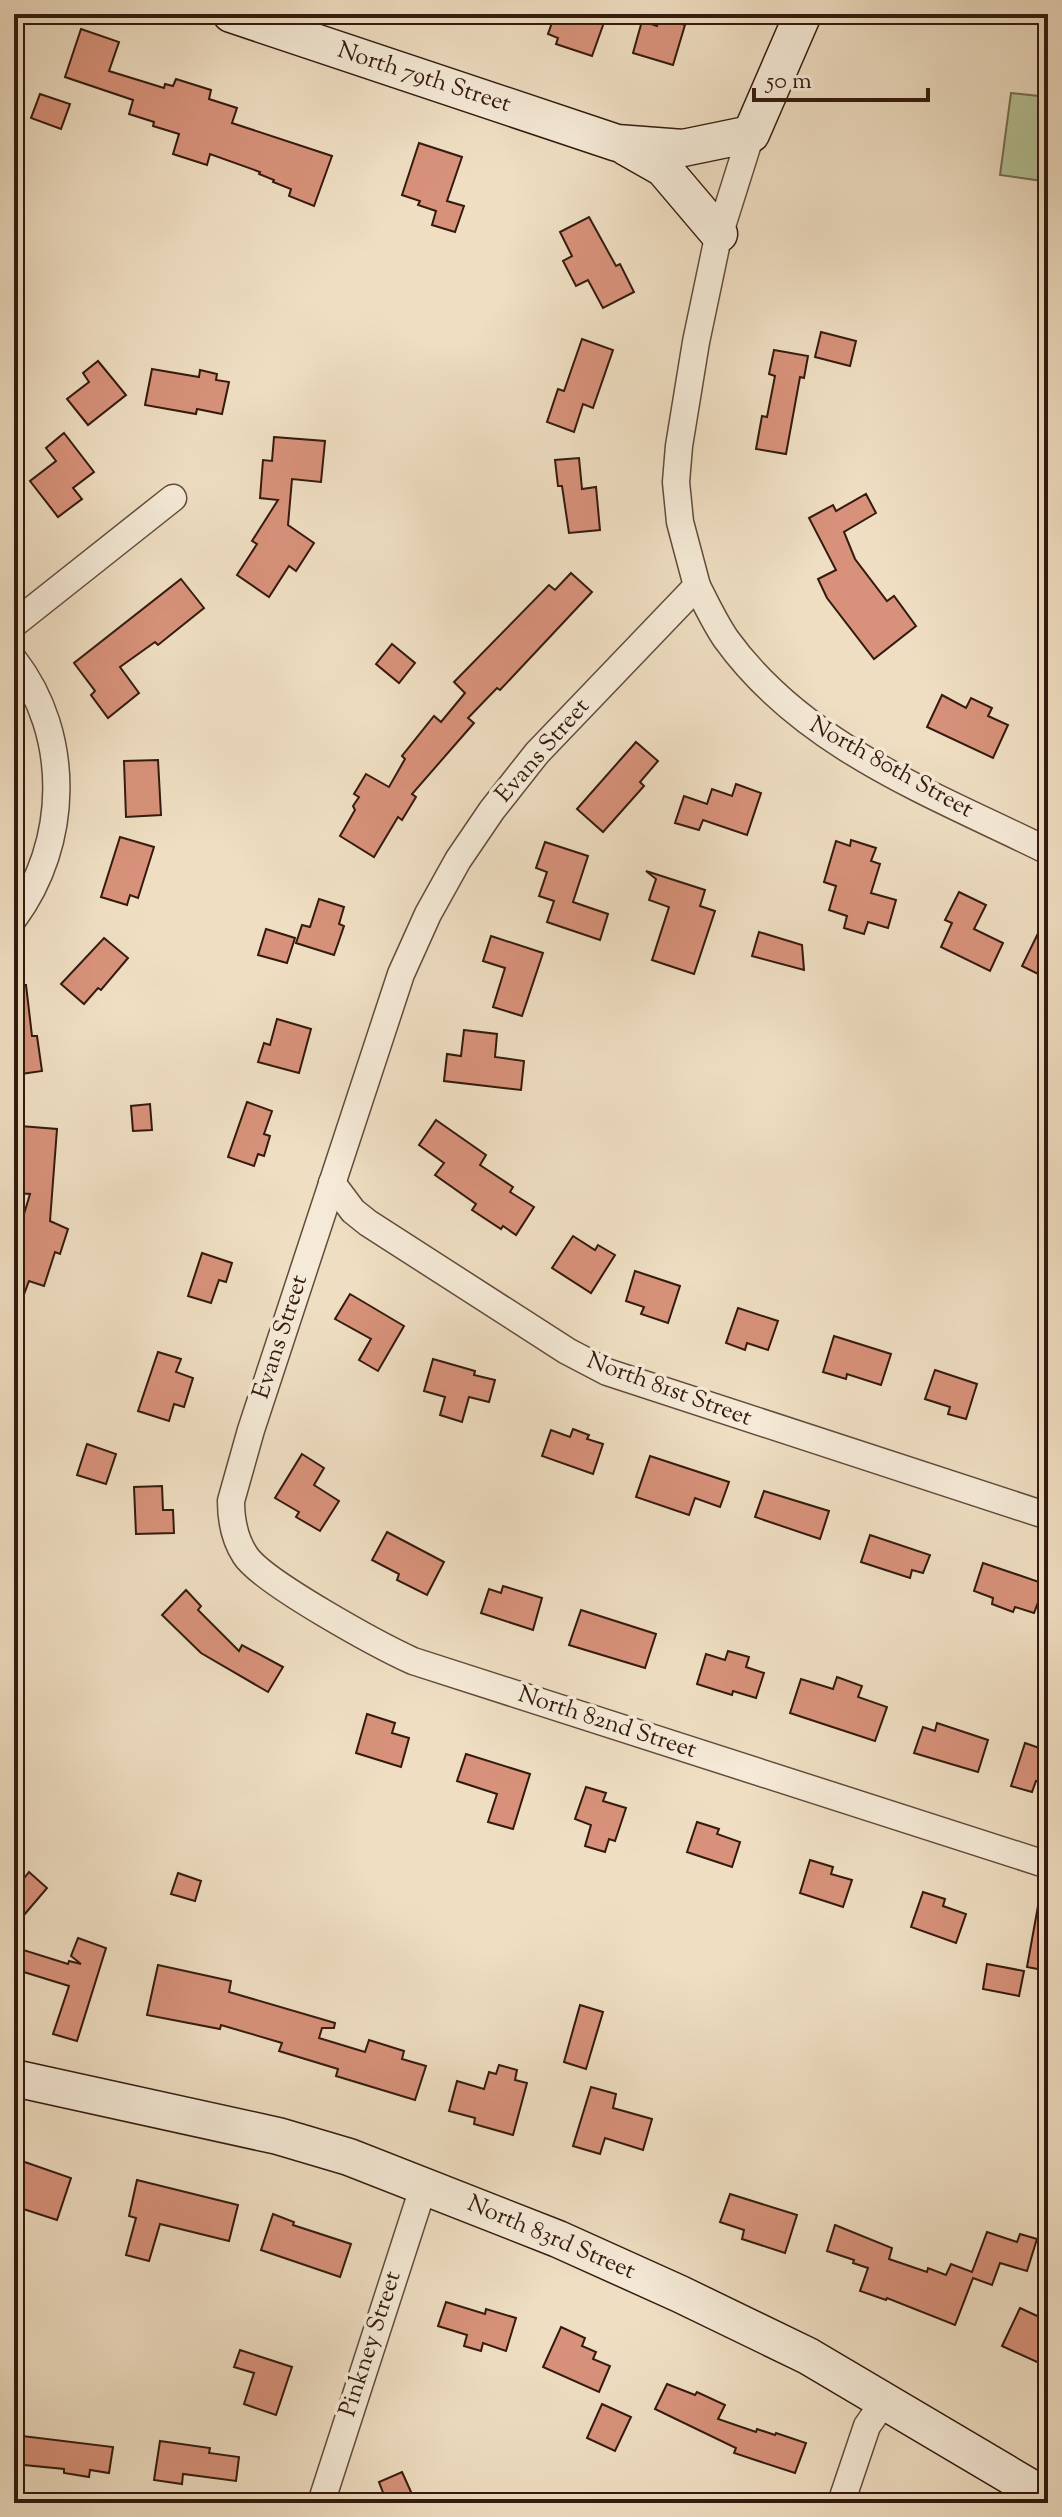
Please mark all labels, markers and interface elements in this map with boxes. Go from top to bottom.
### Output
street label: North 79th Street [333,34,515,122]
scale bar [754,52,928,102]
text: 50 m [764,65,812,99]
street label: Evans Street [488,691,598,811]
street label: North 80th Street [803,709,979,827]
street label: Evans Street [245,1270,317,1404]
street label: North 81st Street [582,1344,756,1436]
street label: North 82nd Street [513,1678,701,1768]
street label: North 83rd Street [462,2187,640,2289]
street label: Pinkney Street [331,2267,411,2421]

